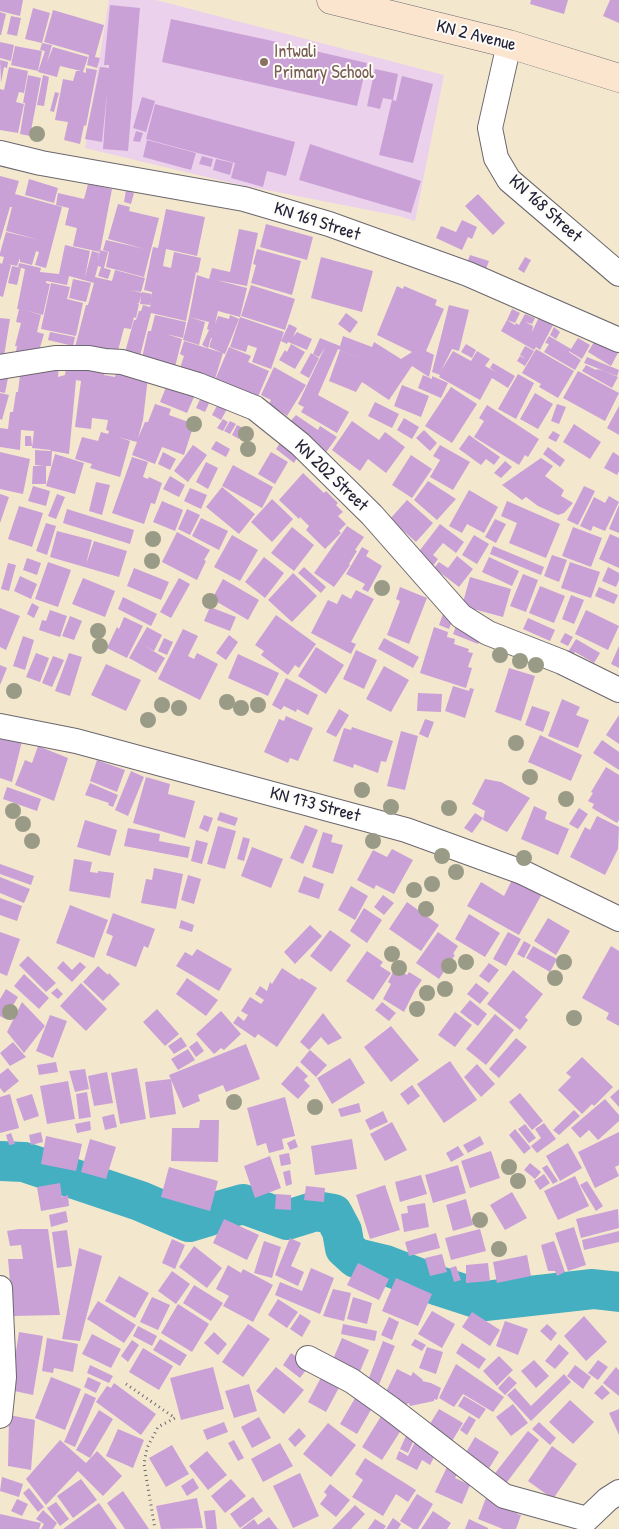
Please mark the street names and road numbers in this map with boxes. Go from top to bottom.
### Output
street label: KN 2 Avenue [434,16,518,56]
street label: KN 168 Street [504,171,586,247]
street label: KN 169 Street [271,198,363,246]
street label: KN 202 Street [290,436,372,516]
street label: KN 173 Street [267,783,363,827]

